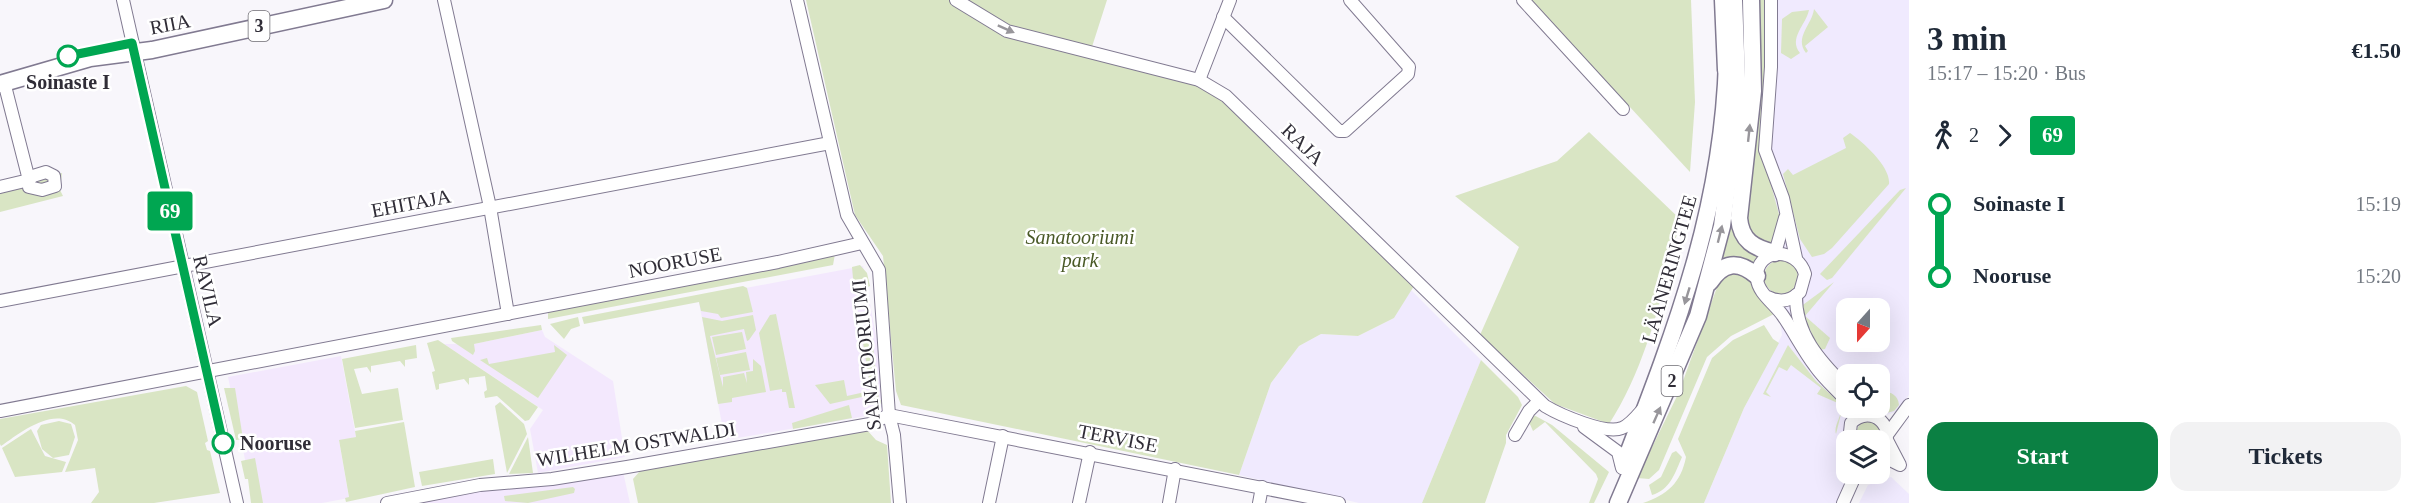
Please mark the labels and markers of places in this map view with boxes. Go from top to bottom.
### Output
marker: Soinaste I [57,45,79,67]
place label: Soinaste I [26,71,110,93]
marker: Nooruse [212,432,234,454]
place label: Nooruse [240,432,311,454]

